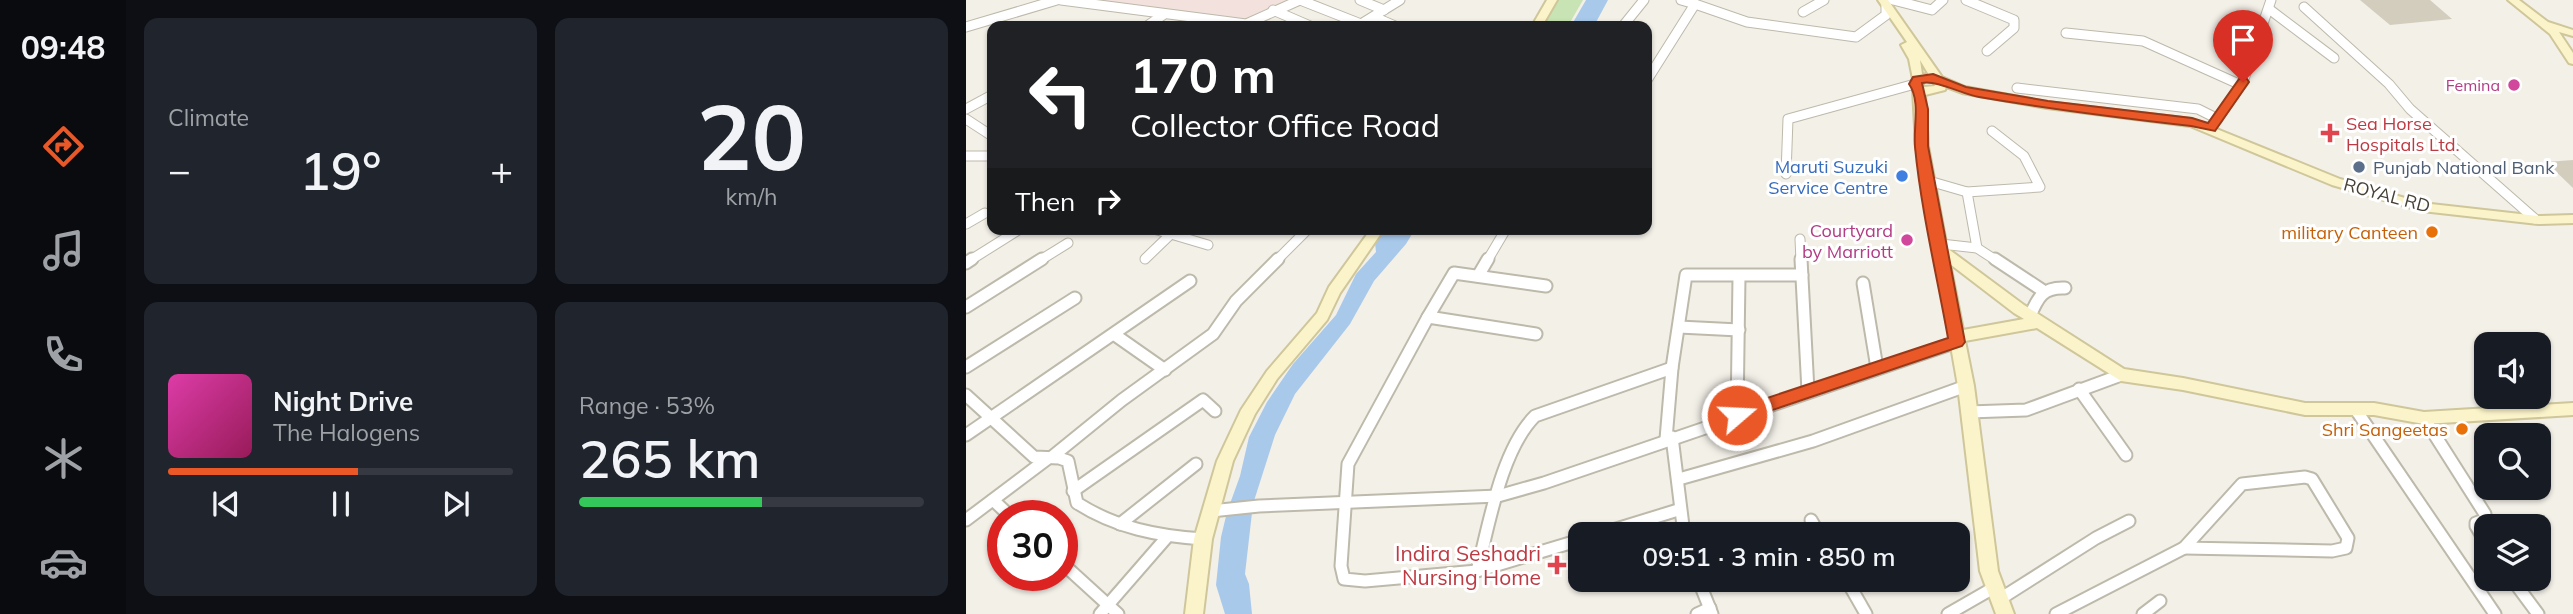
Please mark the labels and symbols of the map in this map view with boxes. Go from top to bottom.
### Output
pin [2213,10,2273,82]
place label: Femina [2446,75,2500,95]
marker: Femina [2506,77,2522,93]
place label: Sea Horse Hospitals Ltd. [2346,112,2460,156]
marker: Sea Horse Hospitals Ltd. [2320,123,2340,143]
place label: Maruti Suzuki Service Centre [1768,155,1888,199]
place label: Punjab National Bank [2373,156,2555,179]
marker: Punjab National Bank [2351,159,2367,175]
marker: Maruti Suzuki Service Centre [1894,168,1910,184]
street label: ROYAL RD [2341,172,2433,218]
place label: Courtyard by Marriott [1802,219,1893,263]
place label: military Canteen [2281,221,2418,244]
marker: military Canteen [2424,224,2440,240]
marker: Courtyard by Marriott [1899,232,1915,248]
position arrow [1700,378,1774,452]
place label: Shri Sangeetas [2322,418,2448,441]
marker: Shri Sangeetas [2454,421,2470,437]
speed limit sign: 30 [987,500,1078,591]
place label: Indira Seshadri Nursing Home [1395,540,1541,590]
marker: Indira Seshadri Nursing Home [1547,555,1567,575]

